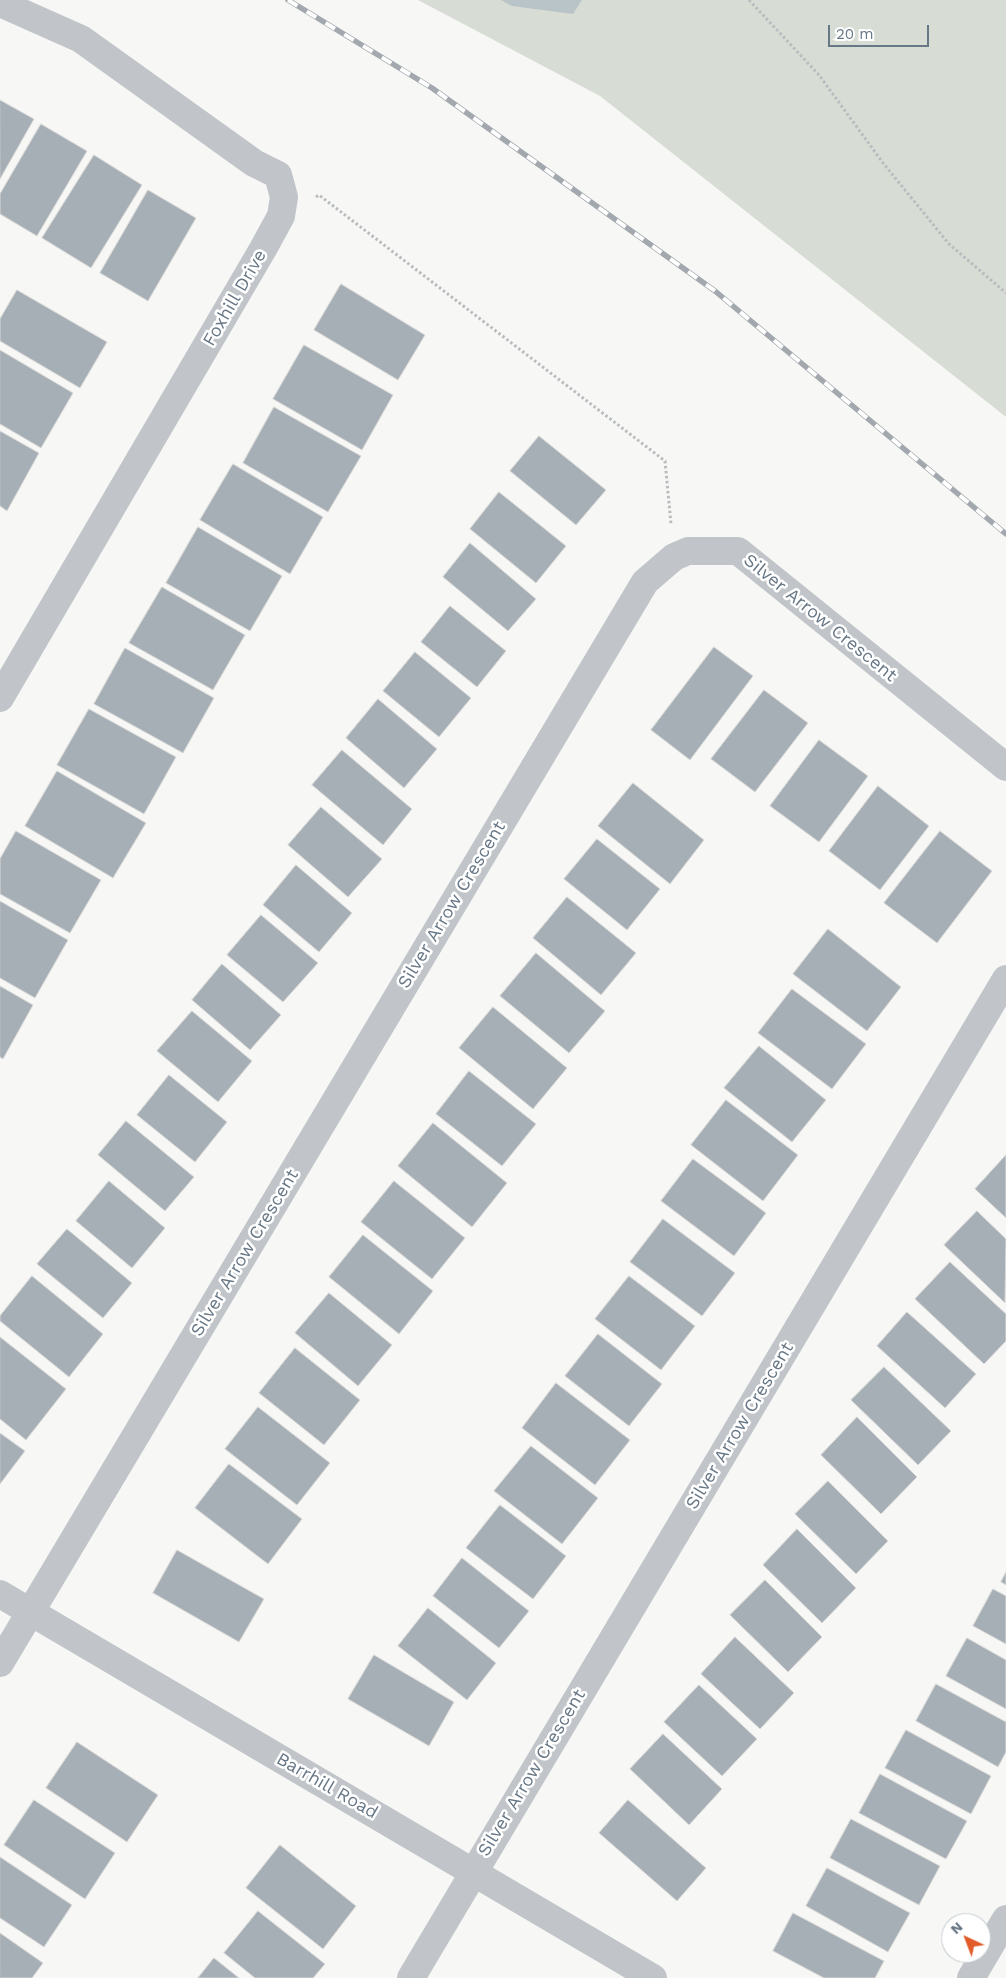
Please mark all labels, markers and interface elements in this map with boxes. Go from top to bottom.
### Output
scale bar [831,15,932,47]
text: 20 m [836,25,874,43]
street label: Foxhill Drive [199,246,271,350]
street label: Silver Arrow Crescent [739,550,901,686]
street label: Silver Arrow Crescent [394,818,510,992]
street label: Silver Arrow Crescent [187,1166,303,1340]
street label: Silver Arrow Crescent [682,1339,798,1513]
street label: Silver Arrow Crescent [474,1686,590,1860]
street label: Barrhill Road [272,1748,382,1824]
north arrow [941,1913,991,1963]
text: N [947,1918,966,1937]

